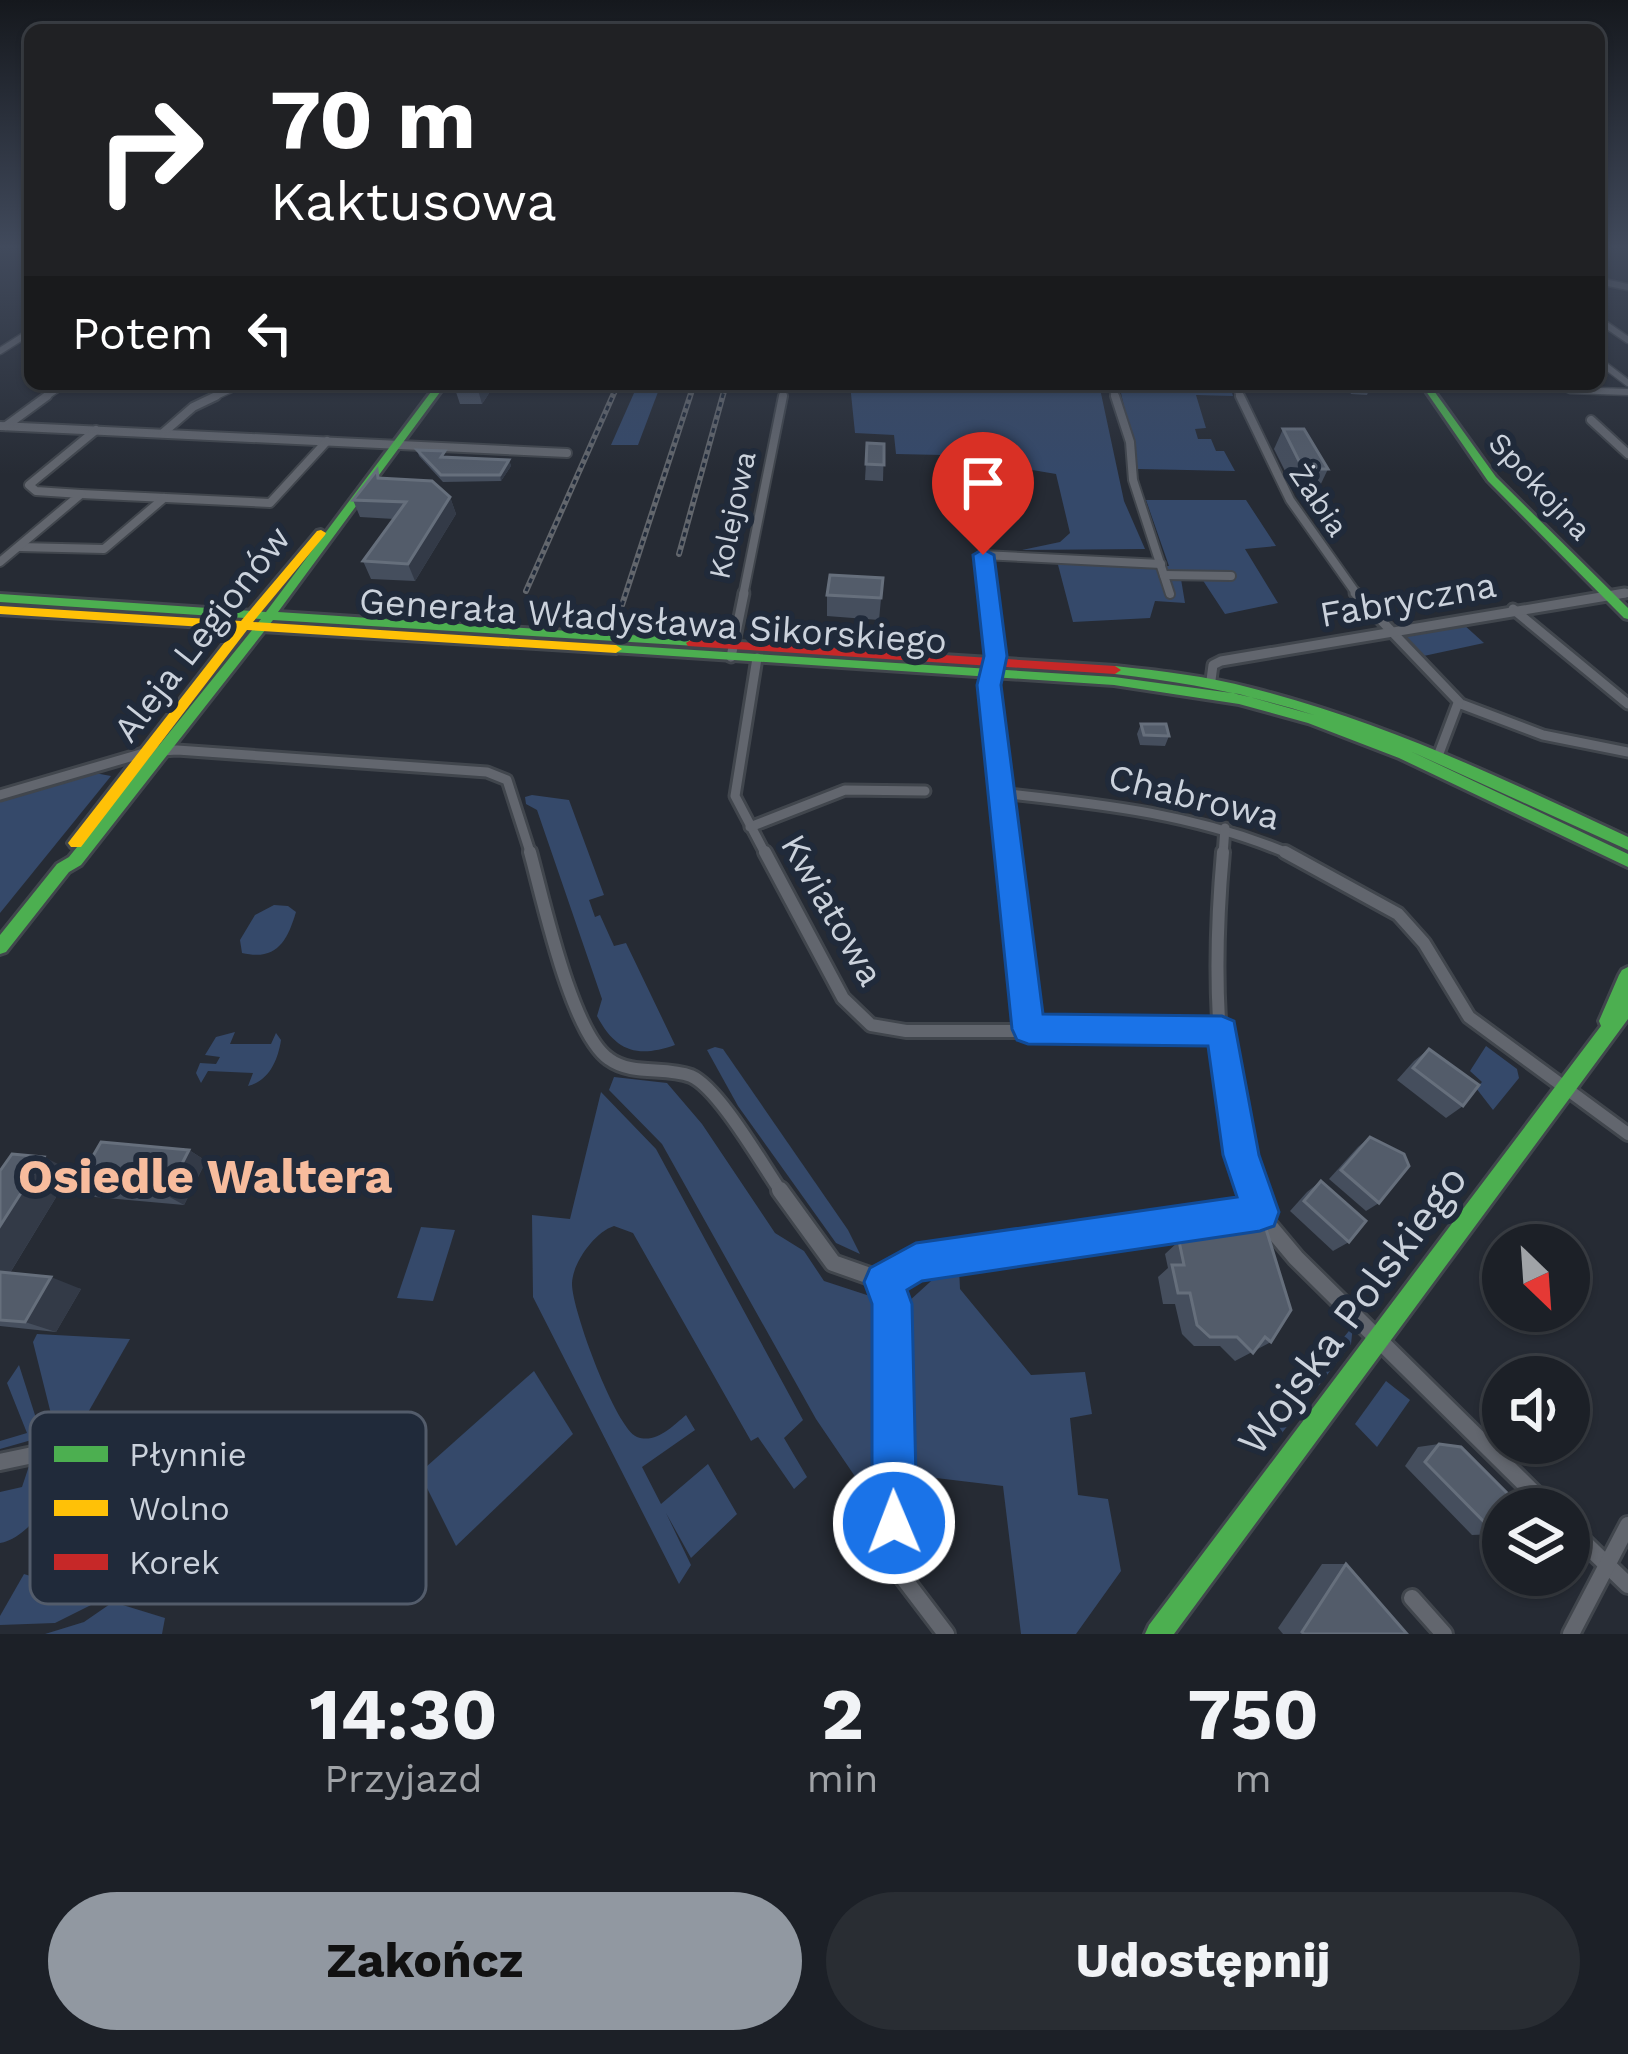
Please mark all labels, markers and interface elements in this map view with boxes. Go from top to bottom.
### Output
text: 70 m [270,70,476,168]
icon: right [72,72,228,228]
text: Kaktusowa [270,170,557,233]
icon: left [237,300,303,366]
text: Potem [72,307,213,360]
street label: Spokojna [1482,425,1598,547]
pin [932,432,1034,555]
street label: Kolejowa [701,448,763,582]
icon: arrive [950,450,1016,516]
street label: Żabia [1282,457,1356,543]
street label: Aleja Legionów [105,518,299,750]
street label: Fabryczna [1317,564,1499,636]
street label: Generała Władysława Sikorskiego [358,579,948,663]
street label: Chabrowa [1104,755,1284,839]
street label: Kwiatowa [772,827,892,993]
district label: Osiedle Waltera [18,1148,393,1205]
street label: Wojska Polskiego [1227,1155,1477,1465]
north arrow [1482,1224,1590,1332]
map controls [1482,1224,1590,1596]
button: sound [1482,1356,1590,1464]
legend [30,1412,426,1604]
text: Płynnie [129,1435,247,1474]
position arrow [831,1460,957,1586]
button: layers [1482,1488,1590,1596]
text: Wolno [129,1489,230,1528]
text: Korek [129,1543,220,1582]
text: 14:30 [309,1672,498,1756]
text: 2 [821,1672,864,1756]
text: 750 [1188,1672,1319,1756]
text: Przyjazd [324,1756,482,1801]
text: min [807,1756,878,1801]
text: m [1235,1756,1272,1801]
button: Zakończ [48,1892,802,2030]
button: Udostępnij [826,1892,1580,2030]

